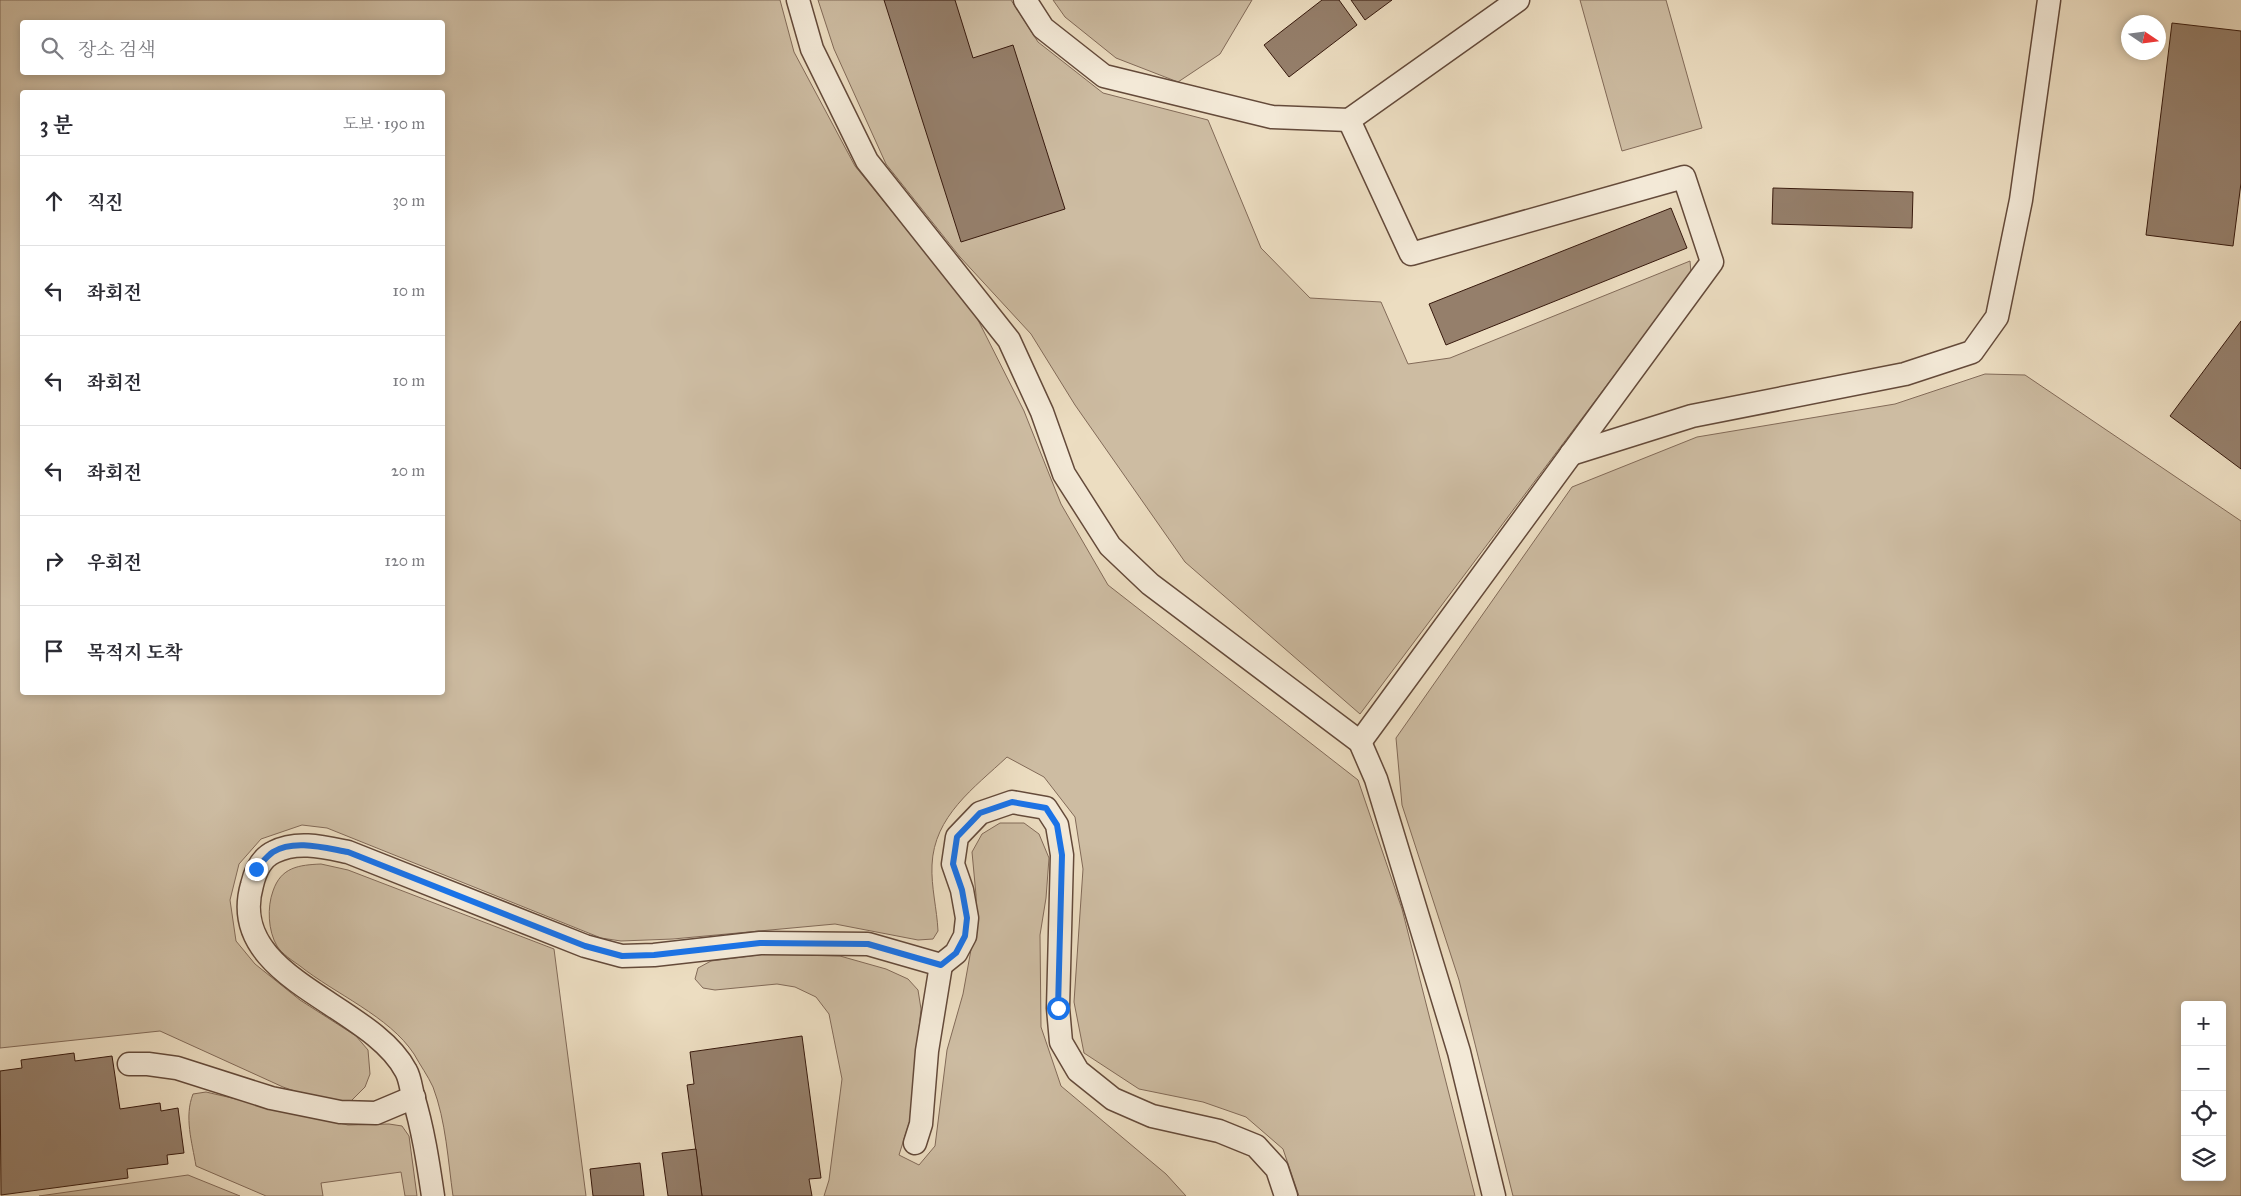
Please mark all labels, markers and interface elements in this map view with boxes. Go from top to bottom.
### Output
north arrow [2121,15,2166,60]
search box [20,20,445,75]
icon: search [38,34,66,62]
text: 장소 검색 [78,38,156,61]
text: 3 분 [40,112,73,138]
text: 도보 · 190 m [343,114,425,133]
icon: ahead [40,187,68,215]
text: 직진 [87,191,124,214]
text: 30 m [392,191,425,210]
icon: left [40,277,68,305]
text: 좌회전 [87,281,142,304]
text: 10 m [393,281,425,300]
icon: left [40,367,68,395]
text: 좌회전 [87,371,142,394]
text: 10 m [393,371,425,390]
icon: left [40,457,68,485]
text: 좌회전 [87,461,142,484]
text: 20 m [391,461,425,480]
icon: right [40,547,68,575]
text: 우회전 [87,551,142,574]
text: 120 m [385,551,425,570]
icon: arrive [40,637,68,665]
text: 목적지 도착 [87,641,183,664]
route end [245,858,268,881]
route start [1047,997,1070,1020]
map controls [2181,1001,2226,1181]
button: + [2181,1001,2226,1046]
button: − [2181,1046,2226,1091]
button: locate [2181,1091,2226,1136]
button: layers [2181,1136,2226,1181]

